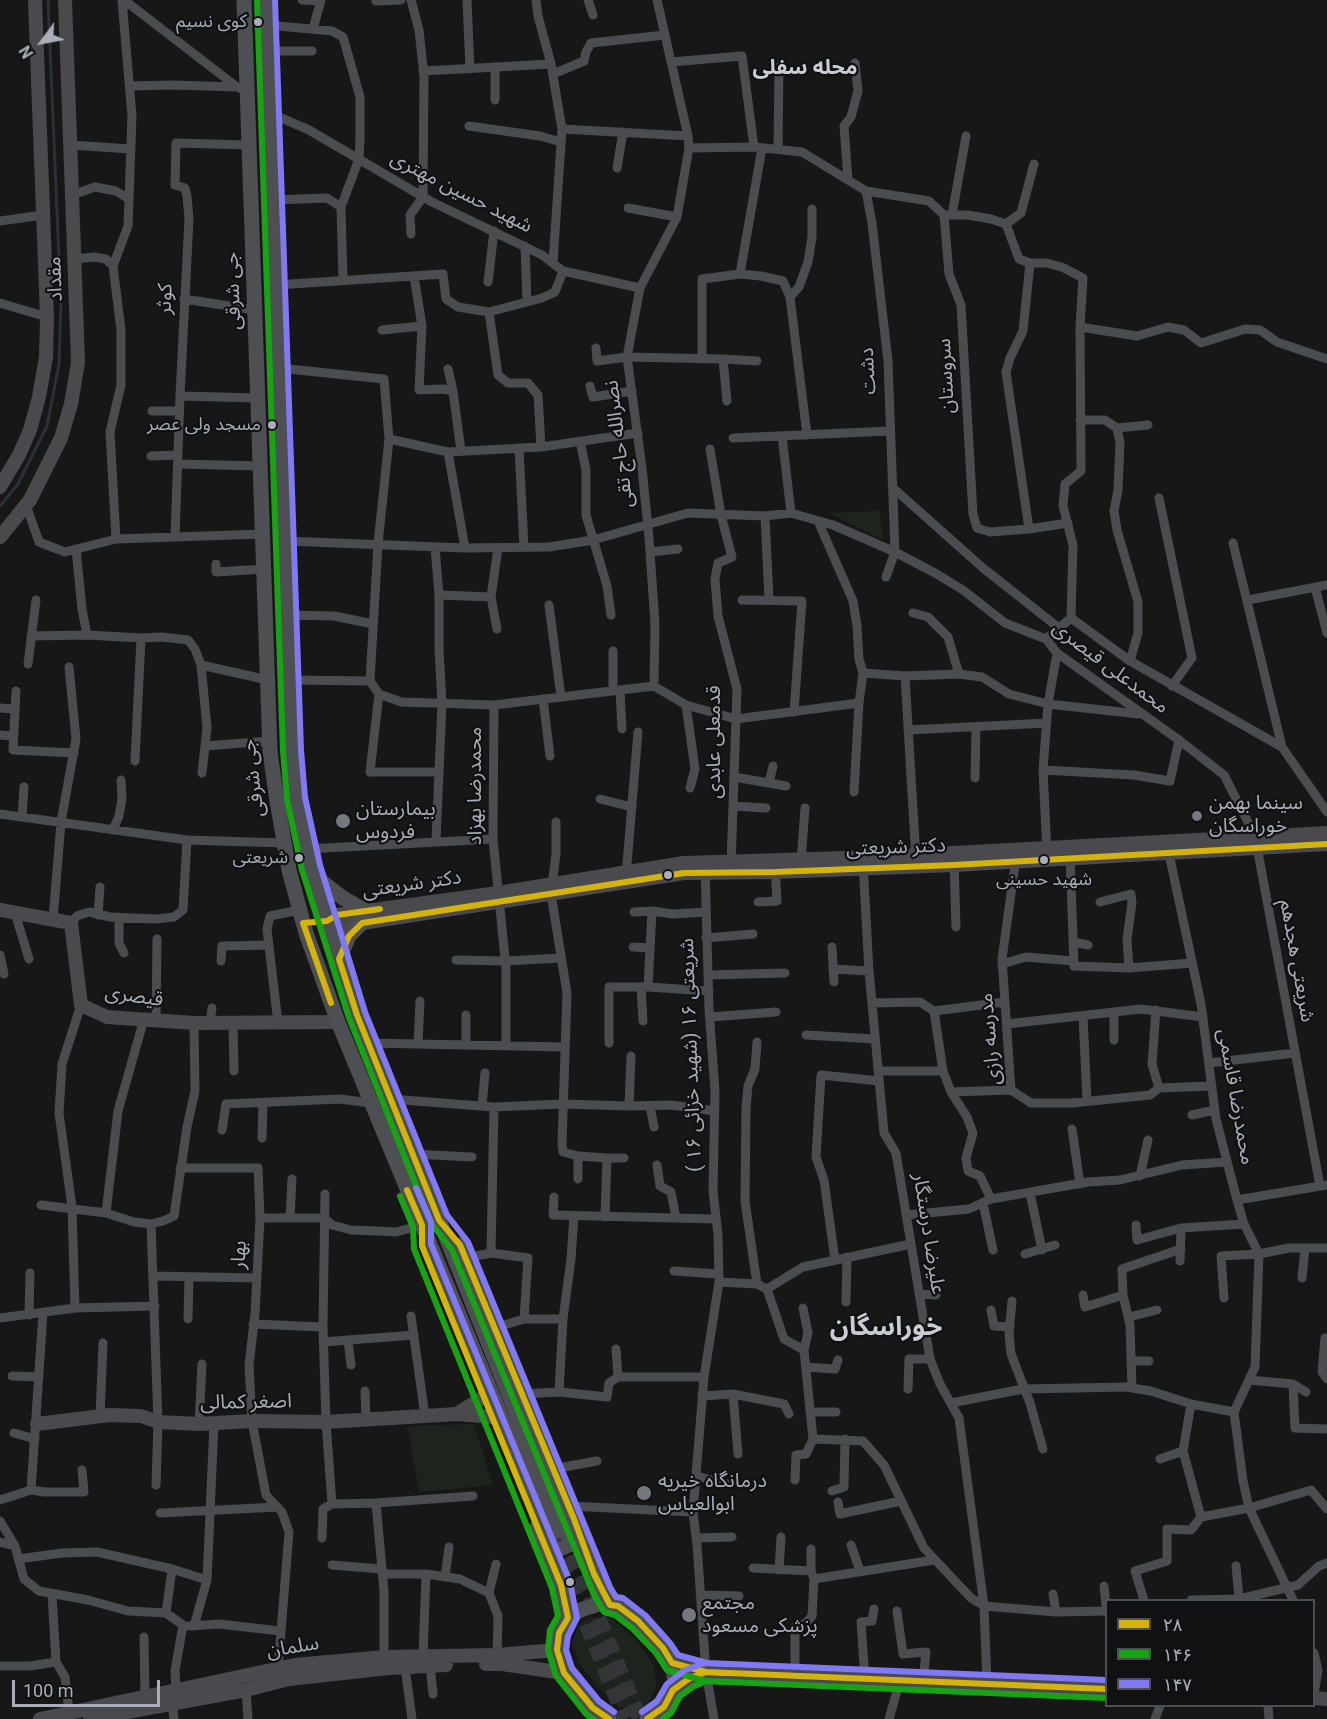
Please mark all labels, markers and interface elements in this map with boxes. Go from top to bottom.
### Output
place label: کوی نسیم [176,11,247,33]
north arrow [12,12,72,72]
marker: کوی نسیم [252,16,264,28]
text: N [15,42,37,62]
district label: محله سفلی [752,56,858,82]
street label: شهید حسین مهتری [386,147,536,239]
street label: جی شرقی [221,252,247,330]
street label: مقداد [43,256,69,302]
street label: کوثر [153,283,179,315]
street label: سروستان [933,338,961,414]
street label: دشت [856,347,882,395]
street label: نصرالله حاج تقی [600,379,640,509]
place label: مسجد ولی عصر [147,414,261,436]
marker: مسجد ولی عصر [266,419,278,431]
street label: محمدعلی قیصری [1047,616,1173,720]
street label: قدمعلی عابدی [703,685,727,799]
street label: محمدرضا بهزاد [464,727,488,845]
street label: جی شرقی [237,738,271,818]
place label: سینما بهمن خوراسگان [1209,792,1303,839]
place label: بیمارستان فردوس [356,798,436,845]
marker: سینما بهمن خوراسگان [1190,809,1204,823]
marker: بیمارستان فردوس [334,812,352,830]
street label: دکتر شریعتی [846,834,946,862]
place label: شریعتی [233,847,288,869]
marker: شریعتی [293,852,305,864]
marker: شهید حسینی [1038,854,1050,866]
street label: دکتر شریعتی [361,866,463,904]
unlabelled marker [662,869,674,881]
place label: شهید حسینی [996,869,1092,891]
street label: شریعتی هجدهم [1273,898,1319,1024]
street label: شریعتی ۱۶ (شهید خزائی ۱۶ ) [676,938,708,1172]
street label: قیصری [103,981,165,1013]
street label: مدرسه رازی [975,992,1007,1086]
street label: محمدرضا قاسمی [1211,1027,1259,1167]
street label: علیرضا درستگار [907,1172,949,1296]
street label: بهار [227,1240,253,1270]
district label: خوراسگان [830,1312,942,1344]
street label: اصغر کمالی [200,1390,292,1416]
place label: درمانگاه خیریه ابوالعباس [658,1470,767,1517]
marker: درمانگاه خیریه ابوالعباس [635,1484,653,1502]
unlabelled marker [564,1576,576,1588]
place label: مجتمع پزشکی مسعود [702,1592,818,1639]
legend [1105,1599,1315,1707]
marker: مجتمع پزشکی مسعود [680,1606,698,1624]
text: ۲۸ [1163,1614,1182,1635]
street label: سلمان [265,1632,321,1664]
text: ۱۴۶ [1163,1644,1192,1665]
scale bar [15,1668,164,1706]
text: ۱۴۷ [1163,1674,1192,1695]
text: 100 m [23,1680,74,1701]

